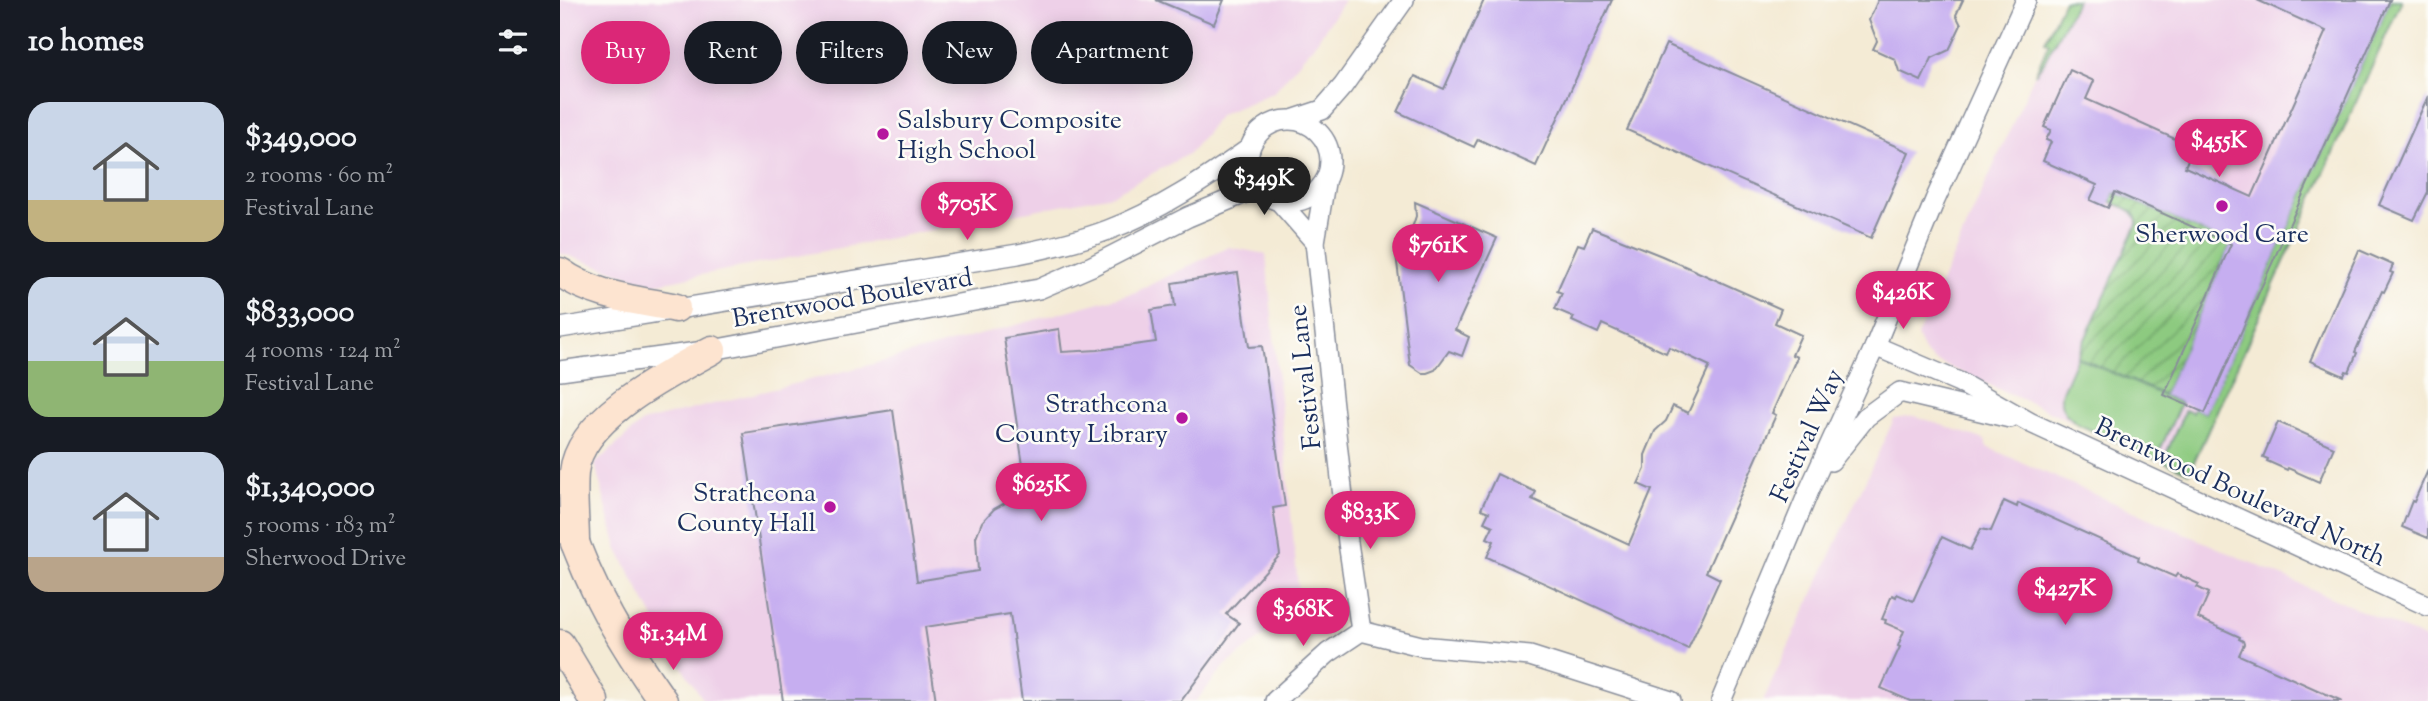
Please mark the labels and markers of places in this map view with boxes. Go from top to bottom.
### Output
place label: Salsbury Composite High School [897,103,1122,170]
pin: $455K [2170,120,2268,179]
marker: Salsbury Composite High School [875,126,891,142]
pin: $349K [1215,158,1313,217]
pin: $705K [918,182,1016,242]
marker: Sherwood Care [2214,198,2230,214]
place label: Sherwood Care [2135,217,2309,254]
pin: $761K [1389,224,1487,284]
pin: $426K [1854,272,1952,331]
place label: Strathcona County Library [995,387,1168,454]
marker: Strathcona County Library [1174,410,1190,426]
pin: $625K [992,463,1090,523]
place label: Strathcona County Hall [677,476,816,543]
pin: $833K [1321,491,1419,551]
marker: Strathcona County Hall [822,499,838,515]
pin: $427K [2016,568,2114,627]
pin: $368K [1254,588,1352,648]
pin: $1.34M [616,612,730,672]

